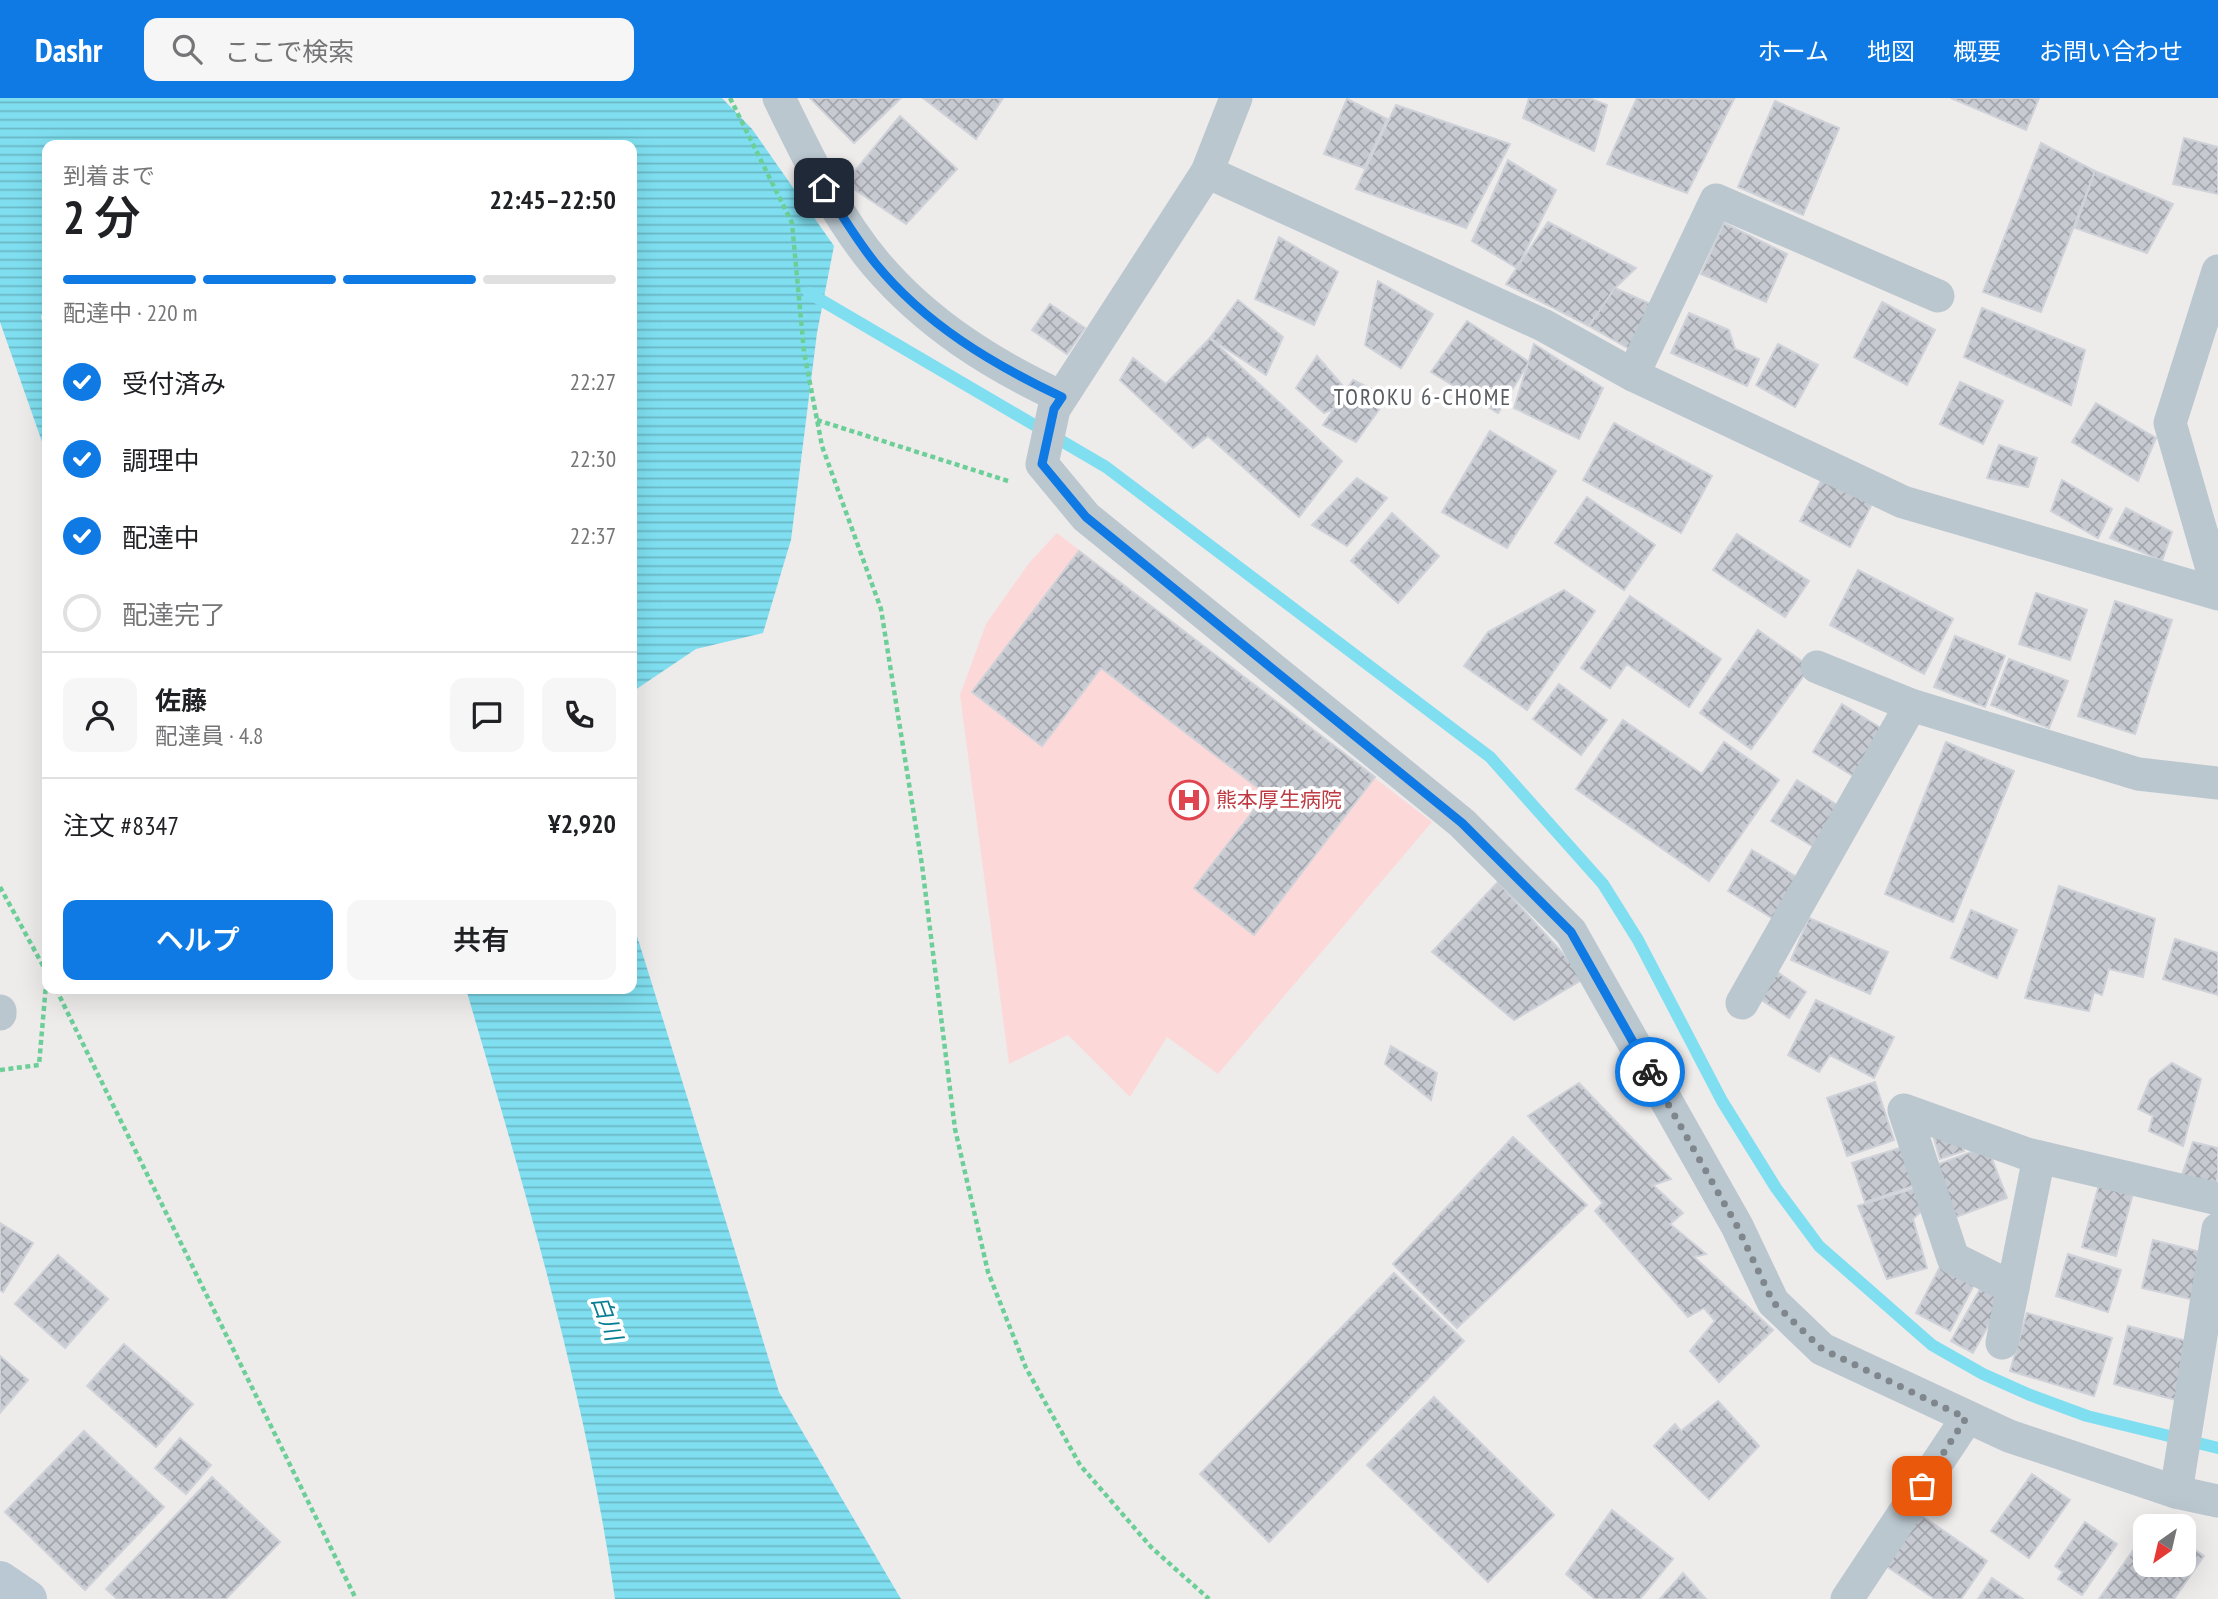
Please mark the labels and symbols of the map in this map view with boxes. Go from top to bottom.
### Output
pin [794,158,854,218]
district label: TOROKU 6-CHOME [1334,382,1512,411]
hospital icon: 熊本厚生病院 [1168,779,1210,821]
place label: 熊本厚生病院 [1216,786,1342,813]
courier [1615,1037,1685,1107]
water label: 白川 [586,1291,630,1347]
pin [1892,1456,1952,1516]
north arrow [2133,1514,2196,1577]

